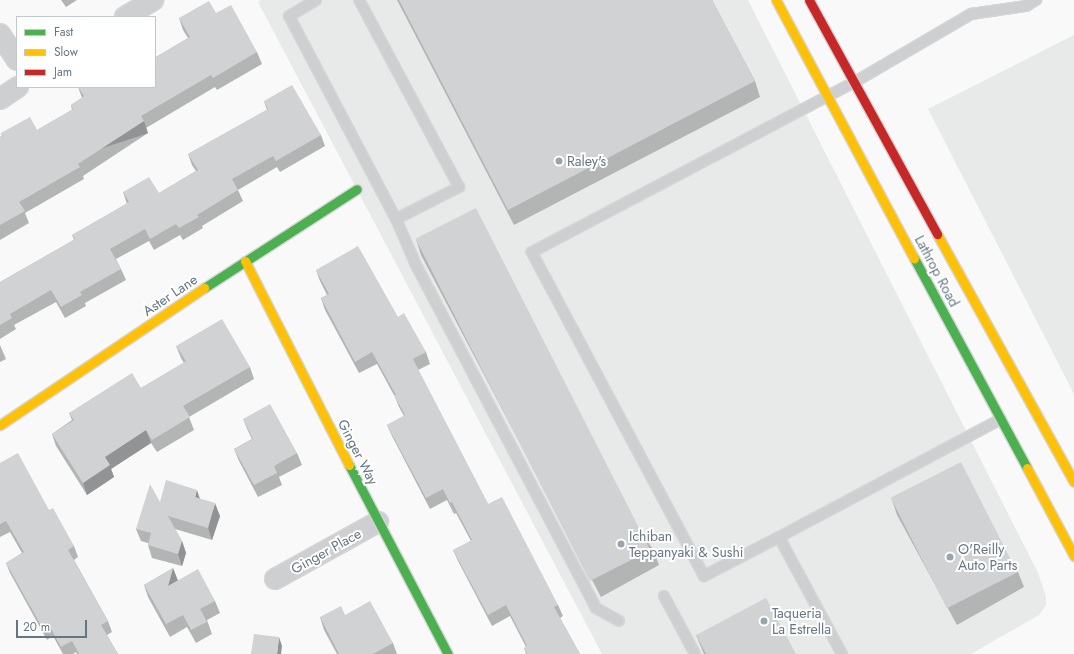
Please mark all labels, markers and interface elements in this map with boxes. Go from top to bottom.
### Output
legend [16,16,156,88]
text: Fast [54,23,73,41]
text: Slow [54,43,78,61]
text: Jam [54,63,72,81]
place label: Raley's [567,153,606,169]
marker: Raley's [554,156,564,166]
street label: Lathrop Road [911,232,963,310]
street label: Aster Lane [140,271,200,319]
street label: Ginger Way [334,416,382,488]
street label: Ginger Place [288,525,364,577]
place label: Ichiban Teppanyaki & Sushi [629,528,743,560]
marker: Ichiban Teppanyaki & Sushi [616,539,626,549]
place label: O'Reilly Auto Parts [958,541,1017,574]
marker: O'Reilly Auto Parts [945,552,955,562]
place label: Taqueria La Estrella [772,605,831,638]
scale bar [18,612,89,638]
marker: Taqueria La Estrella [759,616,769,626]
text: 20 m [23,618,50,636]

